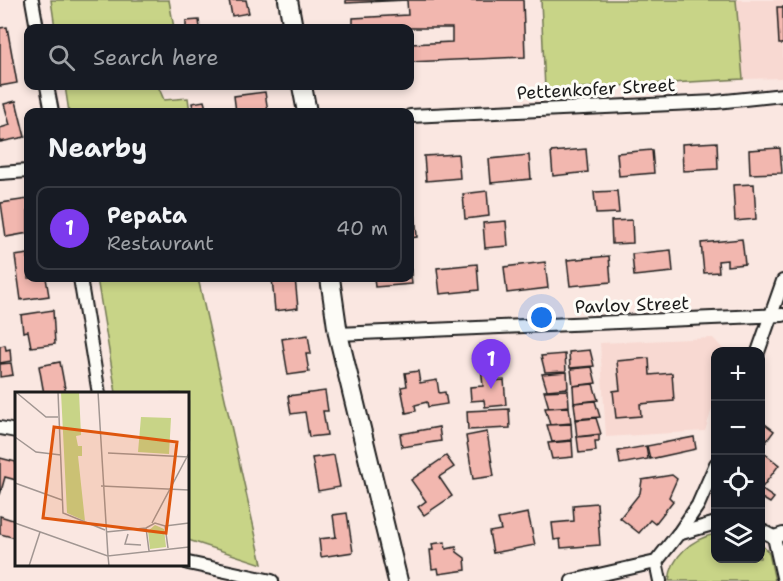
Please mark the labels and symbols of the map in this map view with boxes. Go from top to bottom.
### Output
street label: Pettenkofer Street [516,73,676,105]
street label: Pavlov Street [574,291,690,319]
your location [527,303,556,332]
pin: 1 [472,340,510,389]
inset map [15,392,189,566]

